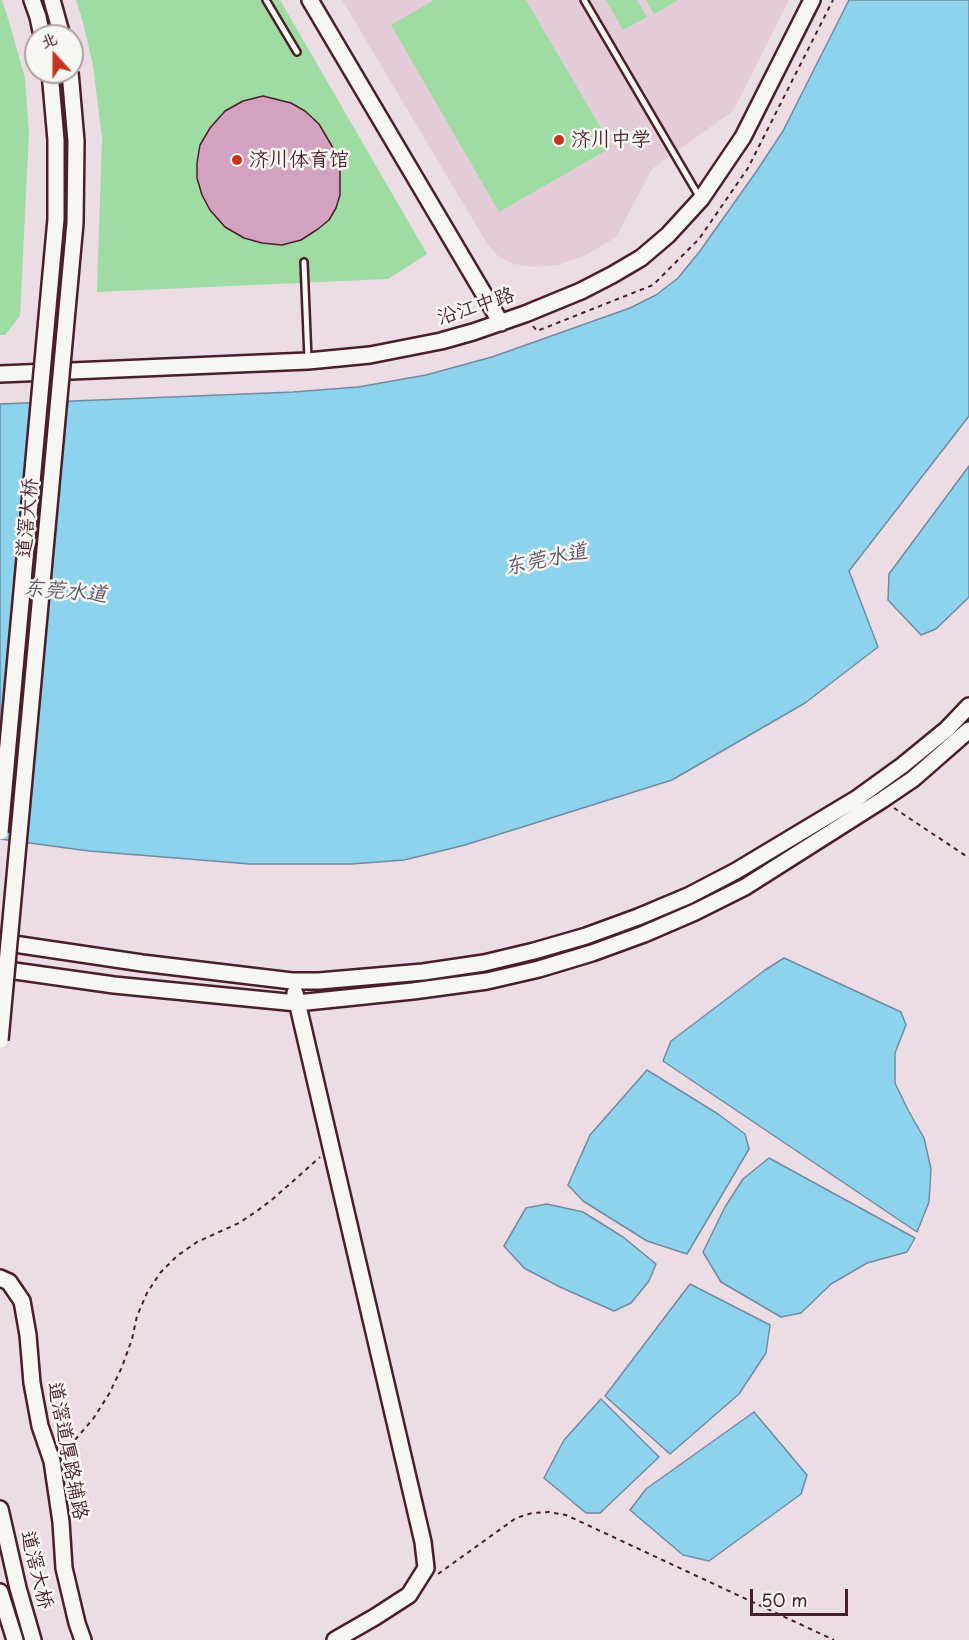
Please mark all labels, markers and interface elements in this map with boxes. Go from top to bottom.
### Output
north arrow [24,24,84,84]
text: 北 [36,25,60,53]
place label: 济川中学 [571,128,651,152]
marker: 济川中学 [552,133,566,147]
place label: 济川体育馆 [249,148,349,172]
marker: 济川体育馆 [230,153,244,167]
street label: 沿江中路 [434,283,518,331]
street label: 道滘大桥 [13,477,43,559]
water label: 东莞水道 [502,539,590,581]
water label: 东莞水道 [22,576,108,608]
street label: 道滘道厚路辅路 [42,1380,92,1522]
street label: 道滘大桥 [15,1528,57,1612]
scale bar [753,1577,850,1615]
text: 50 m [761,1586,808,1613]

